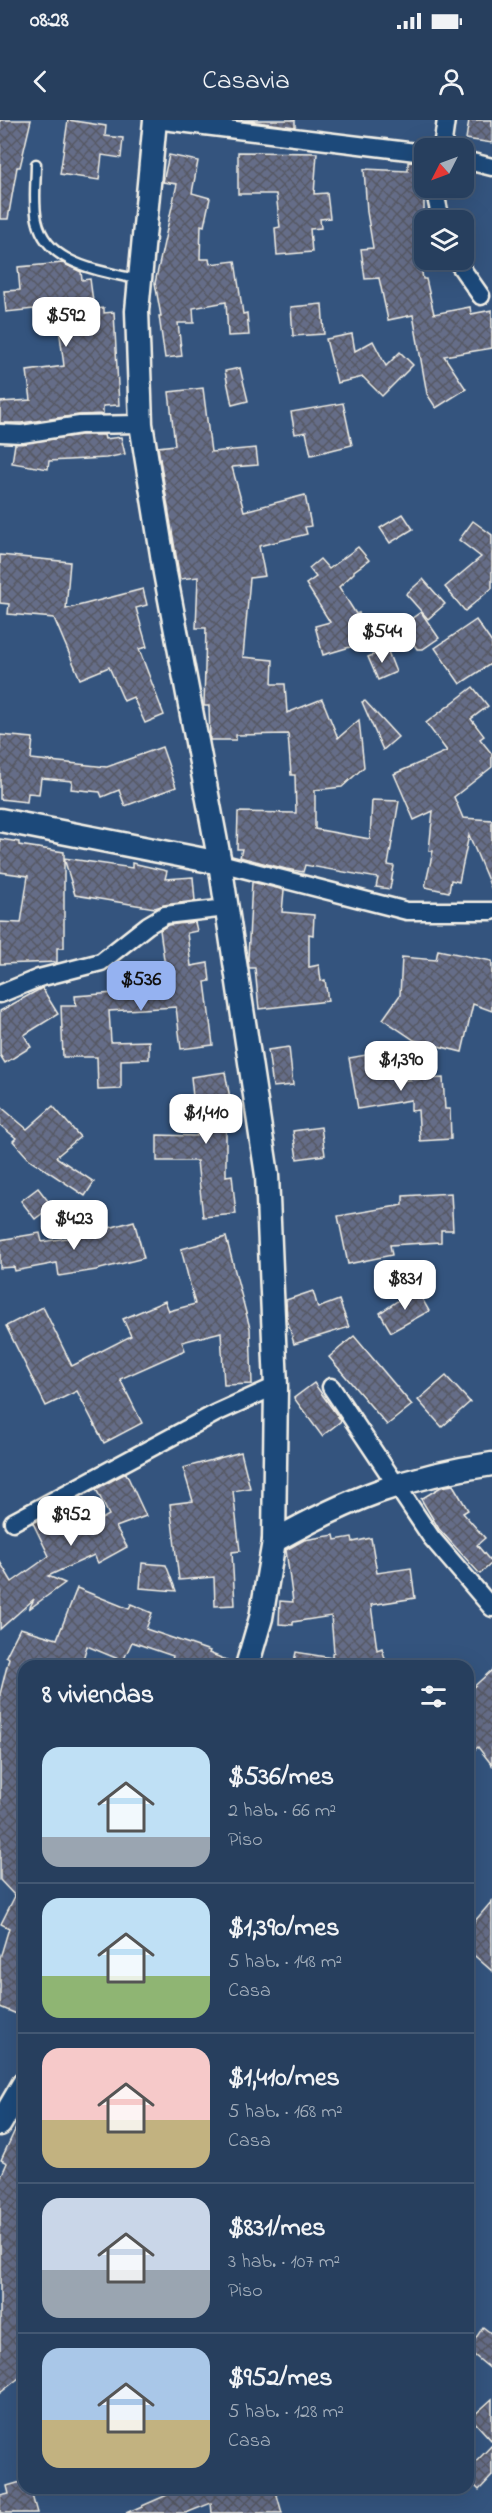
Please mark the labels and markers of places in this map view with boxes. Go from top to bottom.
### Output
pin: $592 [30,297,102,348]
pin: $544 [346,613,418,664]
pin: $536 [105,961,177,1012]
pin: $1,390 [352,1041,450,1092]
pin: $1,410 [157,1094,255,1145]
pin: $423 [38,1200,110,1251]
pin: $831 [369,1260,441,1311]
pin: $952 [35,1496,107,1547]

